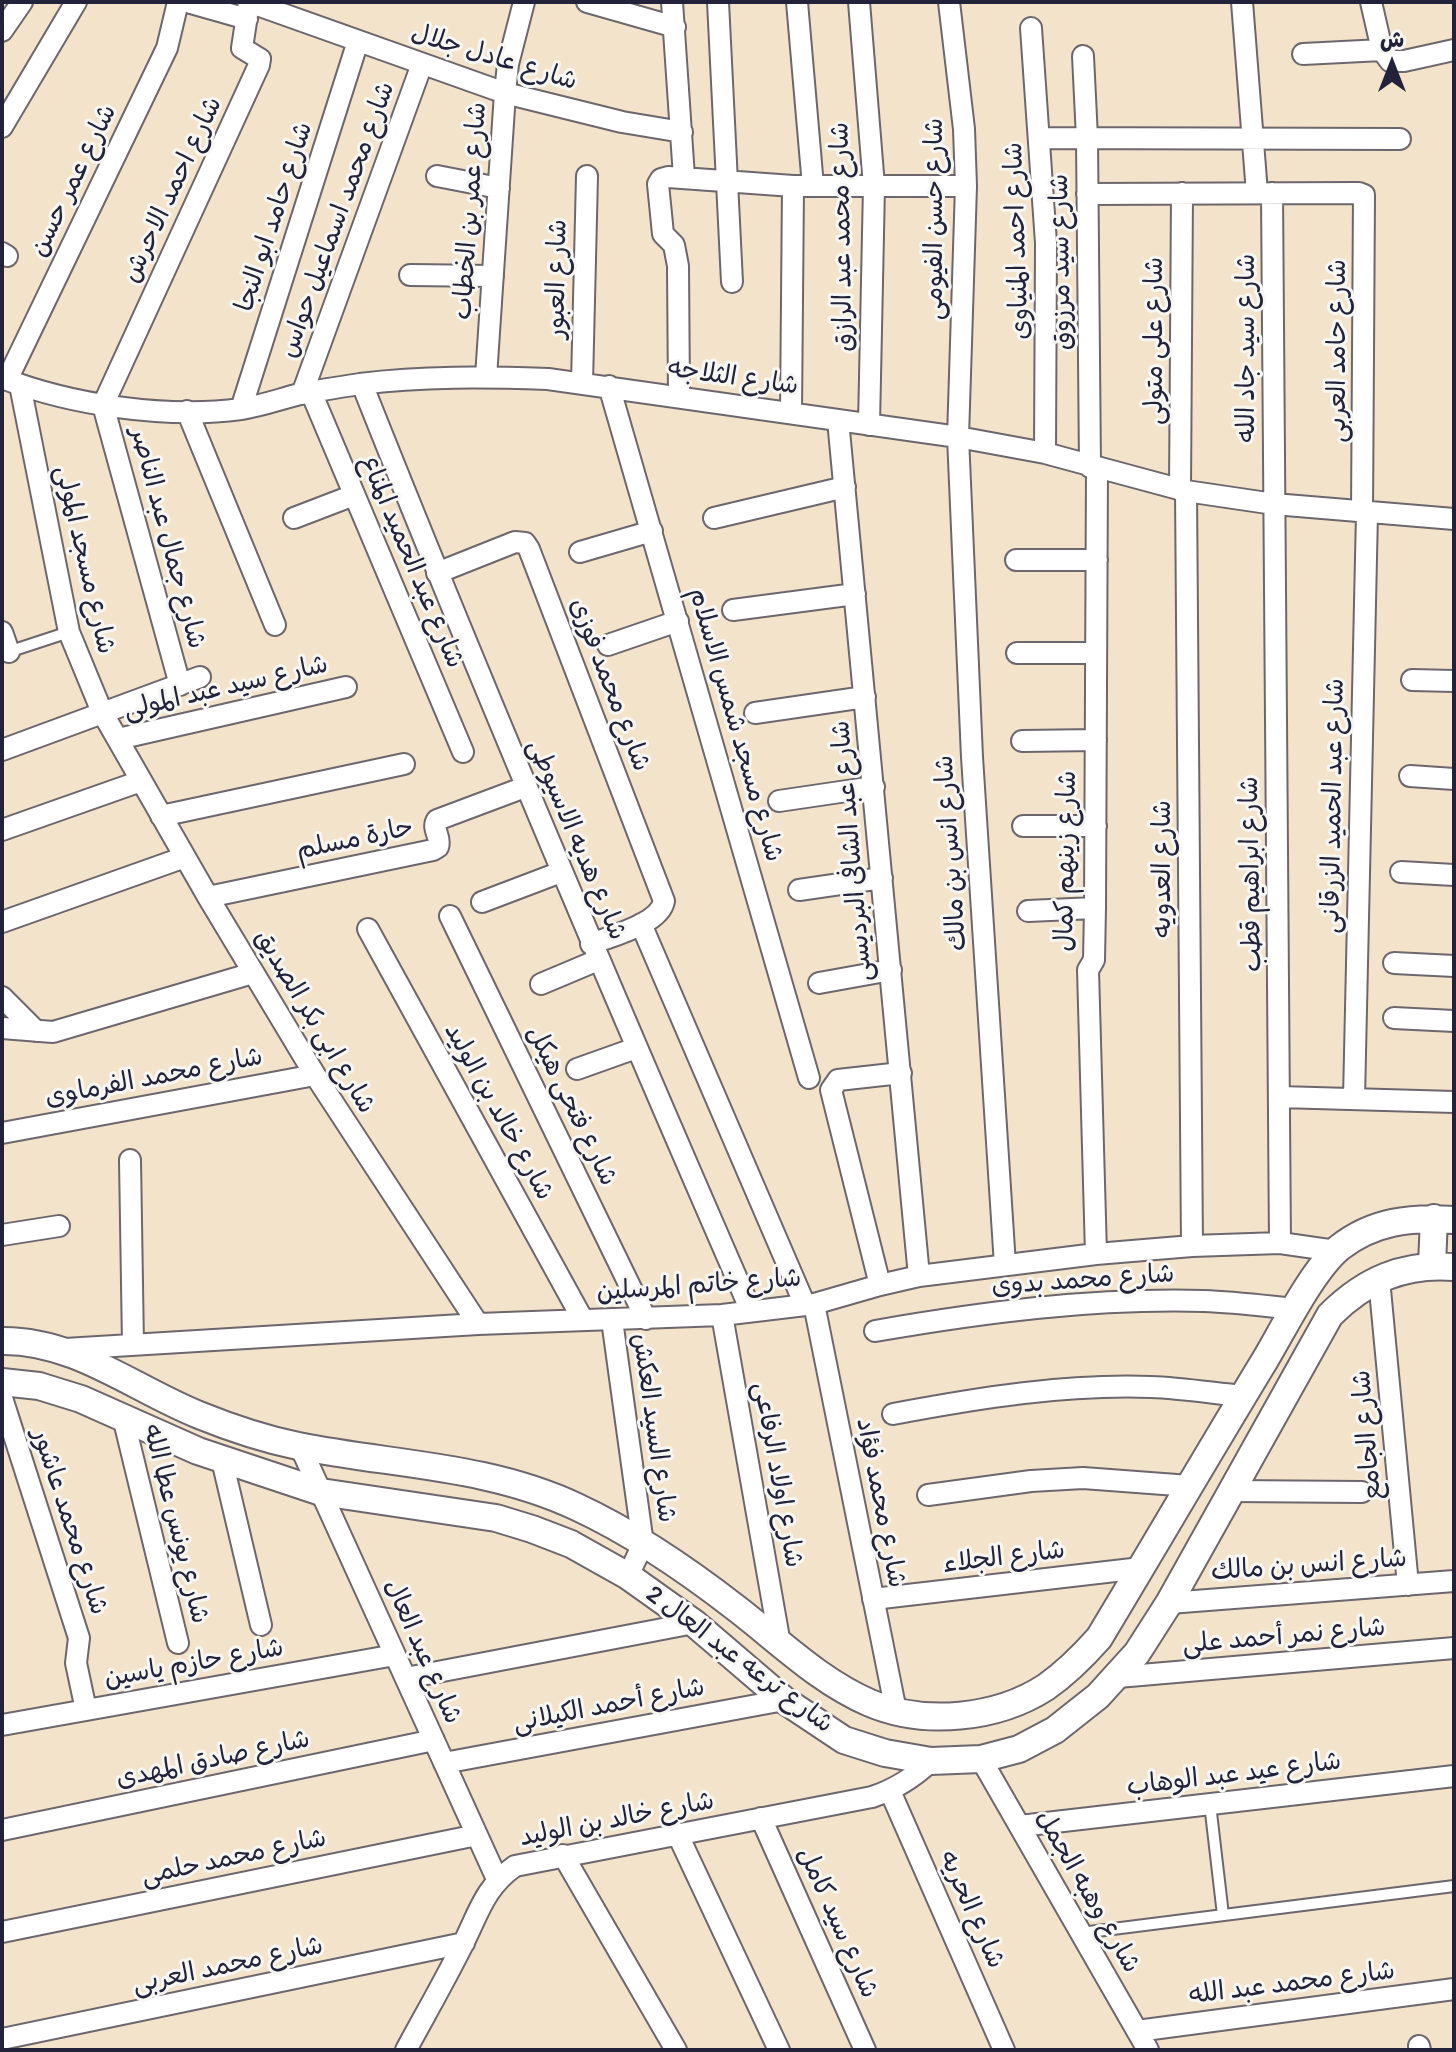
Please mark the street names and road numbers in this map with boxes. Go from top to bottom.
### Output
street label: شارع عادل جلال [407,18,581,98]
street label: شارع محمد اسماعيل حواس [274,78,402,362]
street label: شارع احمد الاحرش [116,92,230,288]
street label: شارع عمر حسن [24,100,124,262]
street label: شارع عمر بن الخطاب [448,101,494,321]
street label: شارع حامد ابو النجا [230,118,320,316]
street label: شارع حسن الفيومى [919,118,951,320]
street label: شارع محمد عبد الرازق [825,122,861,352]
street label: شارع احمد المنياوى [999,142,1037,340]
street label: شارع سيد مرزوق [1045,173,1079,351]
street label: شارع العبور [541,219,575,339]
street label: شارع سيد جاد الله [1231,254,1263,442]
street label: شارع على متولى [1139,257,1171,425]
street label: شارع حامد العربى [1322,259,1354,443]
street label: شارع الثلاجه [666,353,800,403]
street label: شارع جمال عبد الناصر [122,424,212,652]
street label: شارع عبد الحميد المناع [352,451,470,673]
street label: شارع مسجد المولى [47,463,121,657]
street label: شارع مسجد شمس الاسلام [681,584,789,866]
street label: شارع محمد فوزى [562,594,656,776]
street label: شارع سيد عبد المولى [121,649,331,727]
street label: شارع عبد الحميد الزرقانى [1316,678,1352,934]
street label: شارع عبد الشافى البرديسى [826,719,880,983]
street label: شارع هديه الاسيوطى [520,735,632,945]
street label: شارع انس بن مالك [930,754,974,952]
street label: شارع زينهم كمال [1050,770,1084,952]
street label: شارع ابراهيم قطب [1235,776,1269,972]
street label: شارع العدويه [1147,800,1179,938]
street label: حارة مسلم [294,812,416,868]
street label: شارع ابى بكر الصديق [247,924,381,1120]
street label: شارع خالد بن الوليد [436,1018,560,1206]
street label: شارع فتحى هيكل [519,1021,623,1191]
street label: شارع محمد الفرماوى [43,1042,265,1114]
street label: شارع محمد بدوى [991,1259,1175,1303]
street label: شارع خاتم المرسلين [595,1263,803,1309]
street label: شارع السيد العكش [624,1331,682,1525]
street label: شارع الجامع [1347,1369,1389,1501]
street label: شارع اولاد الرفاعى [745,1380,809,1570]
street label: شارع محمد فؤاد [848,1415,912,1591]
street label: شارع يونس عطا الله [135,1421,215,1627]
street label: شارع محمد عاشور [24,1425,114,1619]
street label: شارع الجلاء [941,1535,1067,1581]
street label: شارع انس بن مالك [1210,1544,1408,1588]
street label: شارع عبد العال [376,1575,468,1729]
street label: شارع ترعه عبد العال 2 [639,1579,839,1741]
street label: شارع نمر أحمد على [1181,1613,1387,1661]
street label: شارع حازم ياسين [102,1633,286,1695]
street label: شارع أحمد الكيلانى [511,1672,707,1740]
street label: شارع صادق المهدى [113,1724,313,1796]
street label: شارع عيد عبد الوهاب [1125,1746,1343,1804]
street label: شارع خالد بن الوليد [517,1786,717,1854]
street label: شارع وهبه الجمل [1028,1805,1146,1979]
street label: شارع محمد حلمى [139,1823,329,1893]
street label: شارع سيد كامل [790,1843,884,2003]
street label: شارع الحريه [931,1846,1011,1974]
street label: شارع محمد العربى [130,1931,326,2001]
street label: شارع محمد عبد الله [1187,1956,1397,2012]

